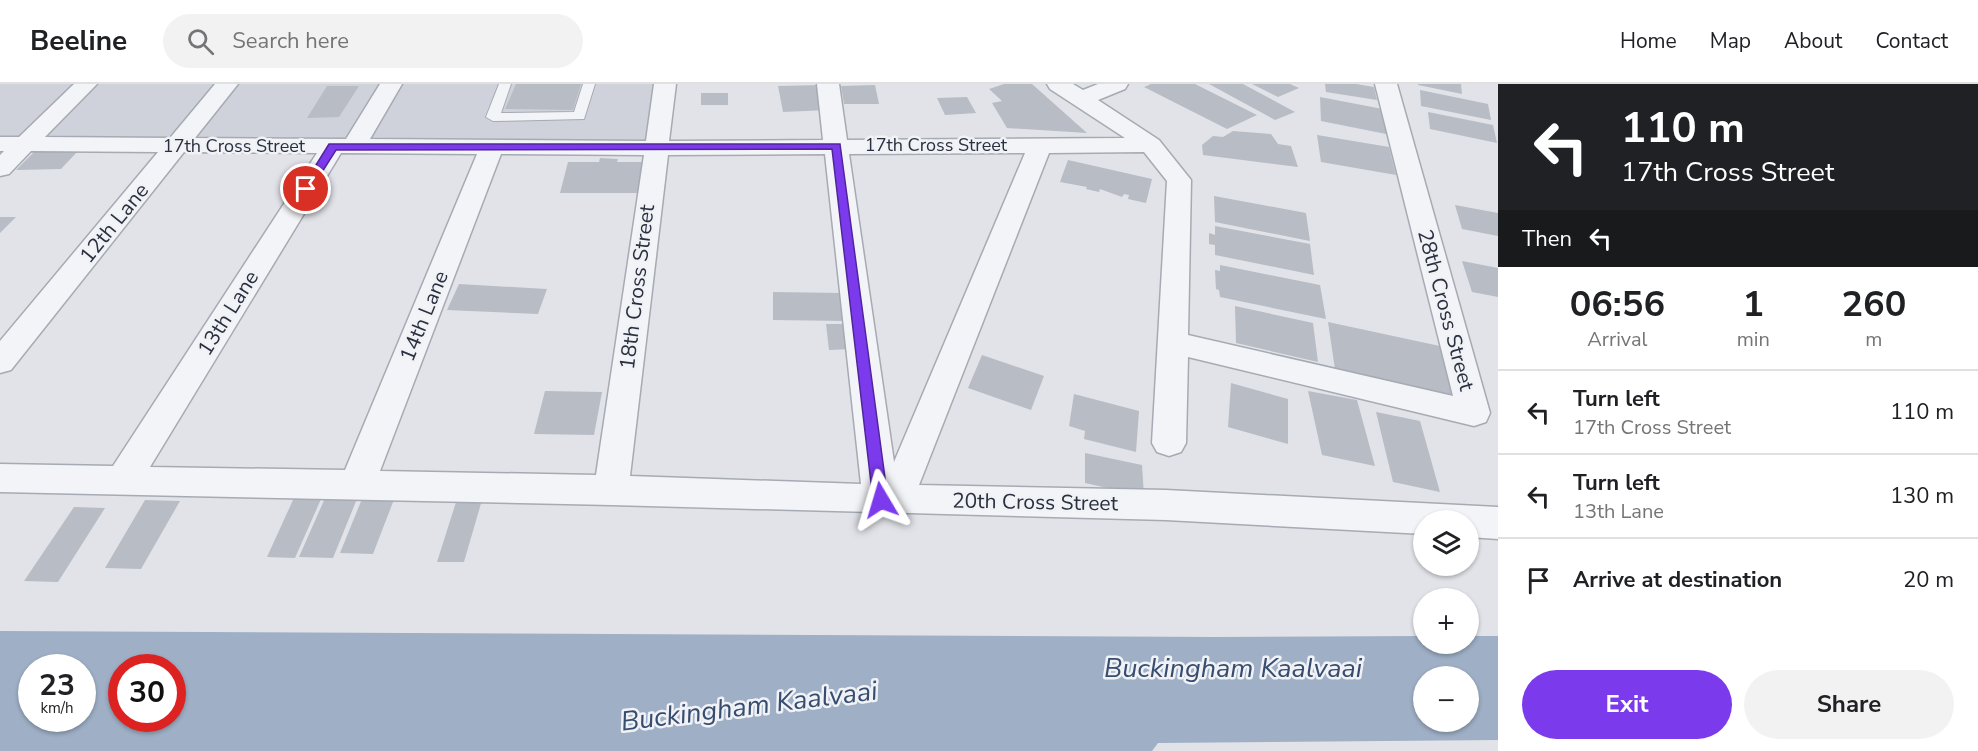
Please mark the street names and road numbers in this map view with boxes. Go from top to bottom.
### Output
street label: 17th Cross Street [865,133,1008,157]
street label: 17th Cross Street [163,134,306,158]
street label: 12th Lane [73,177,155,269]
street label: 18th Cross Street [613,202,661,371]
street label: 28th Cross Street [1411,226,1481,394]
street label: 13th Lane [191,265,265,361]
street label: 14th Lane [393,266,455,366]
street label: 20th Cross Street [952,487,1119,517]

